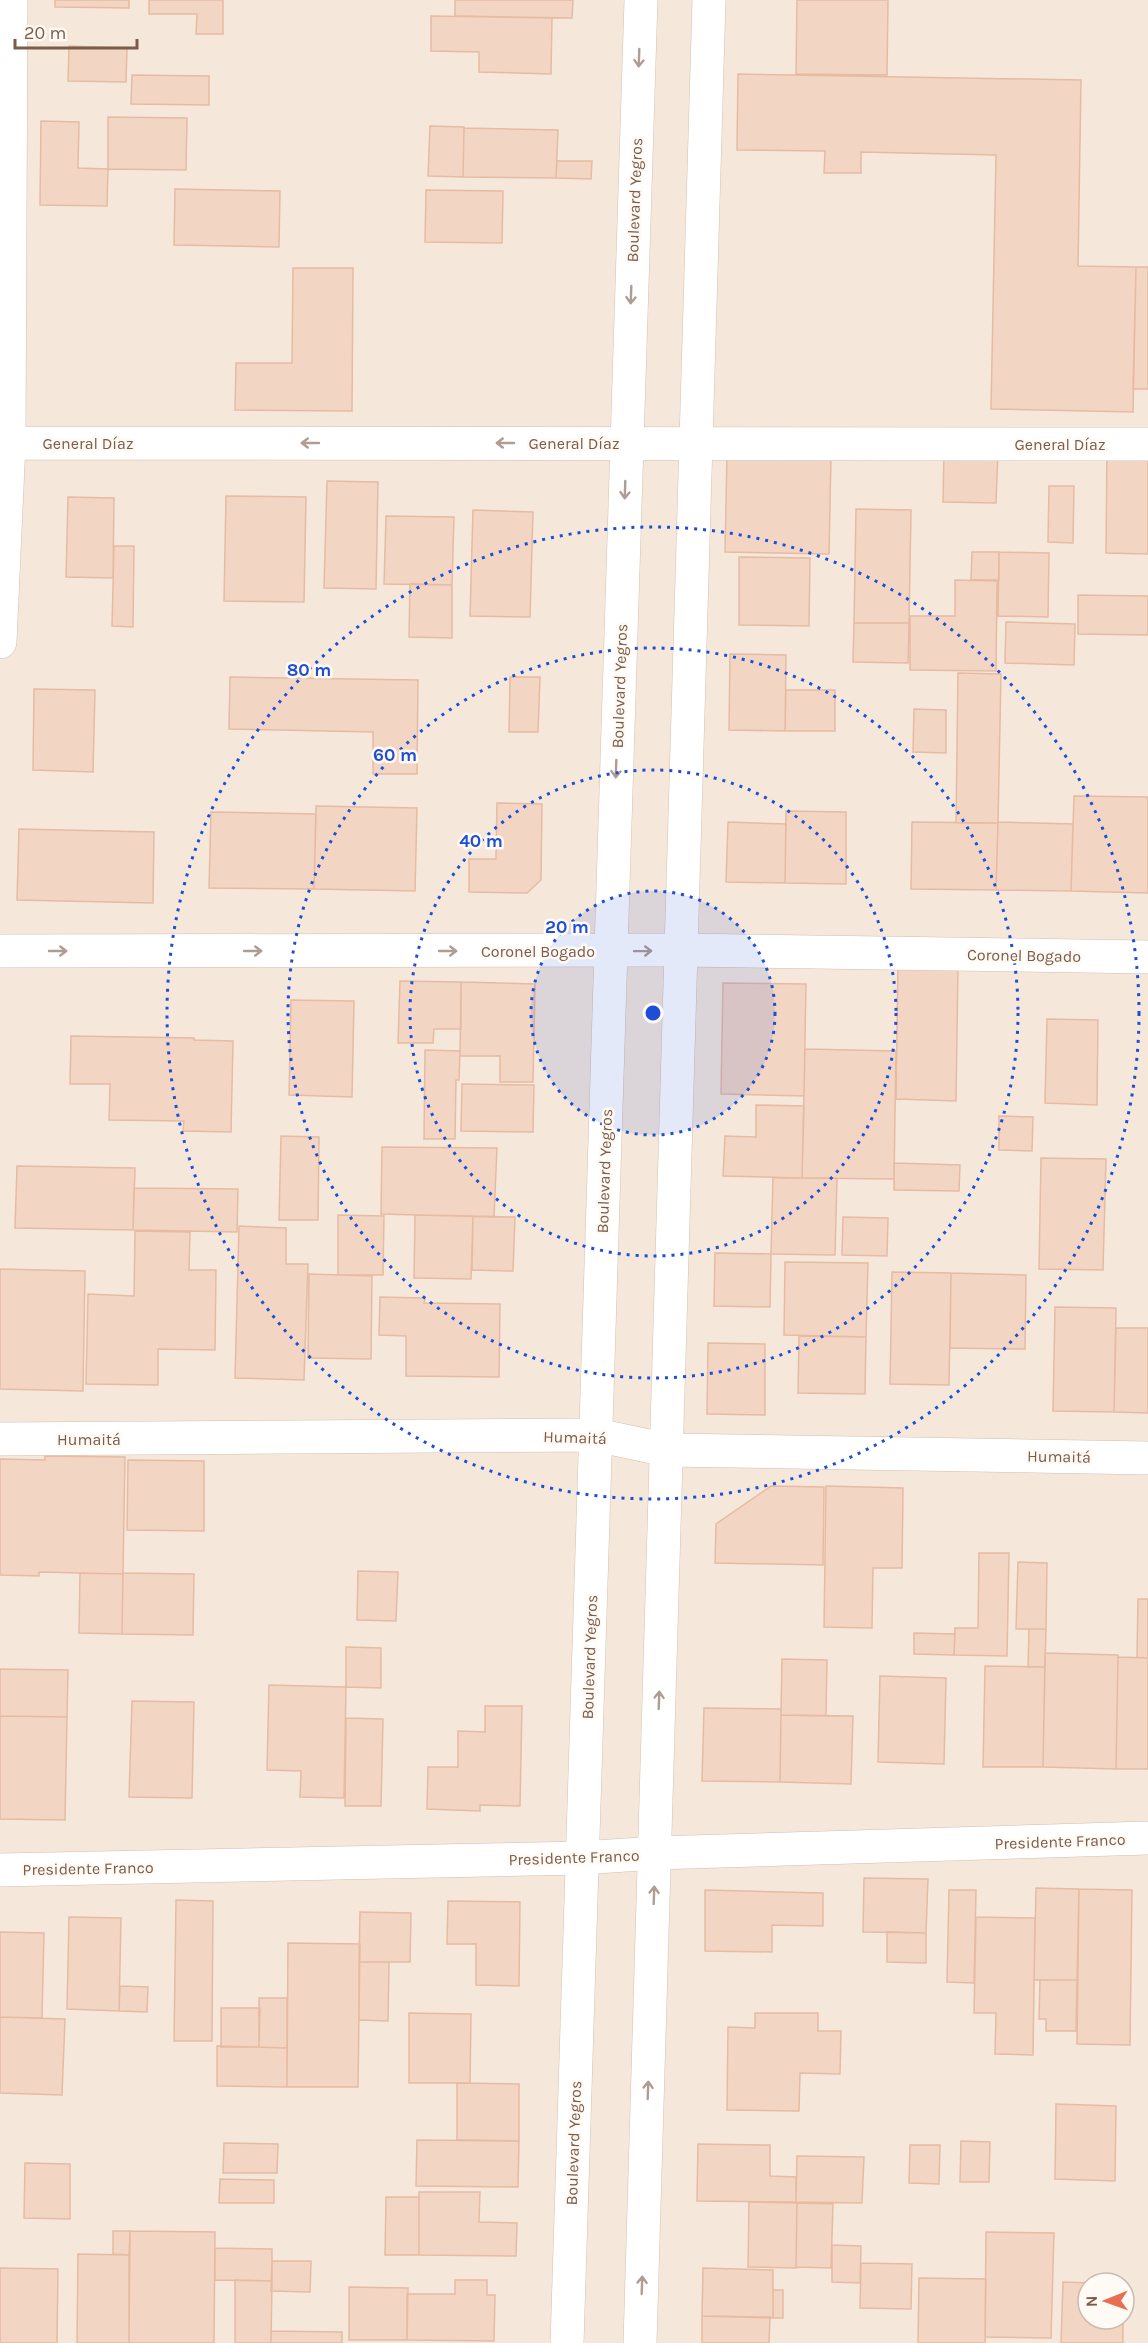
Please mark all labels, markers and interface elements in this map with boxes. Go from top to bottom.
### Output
scale bar [15,12,136,50]
text: 20 m [24,22,66,44]
one-way arrow [633,48,645,68]
street label: Boulevard Yegros [623,137,646,263]
one-way arrow [625,285,637,305]
street label: General Díaz [43,434,134,453]
street label: General Díaz [529,434,620,453]
street label: General Díaz [1015,435,1106,454]
one-way arrow [300,437,320,449]
one-way arrow [495,437,515,449]
one-way arrow [619,480,631,500]
street label: Boulevard Yegros [608,623,631,749]
text: 80 m [287,659,331,681]
text: 60 m [373,744,417,766]
one-way arrow [610,759,622,779]
text: 40 m [459,830,503,852]
text: 20 m [545,916,589,938]
street label: Coronel Bogado [481,942,595,961]
one-way arrow [48,945,68,957]
one-way arrow [243,945,263,957]
one-way arrow [438,945,458,957]
one-way arrow [633,945,653,956]
street label: Coronel Bogado [967,945,1081,966]
centre of rings [643,1003,663,1023]
street label: Boulevard Yegros [593,1108,616,1234]
street label: Humaitá [543,1427,607,1448]
street label: Humaitá [57,1430,121,1449]
street label: Humaitá [1027,1446,1091,1467]
street label: Boulevard Yegros [578,1594,601,1720]
one-way arrow [654,1690,665,1710]
street label: Presidente Franco [994,1830,1126,1853]
street label: Presidente Franco [508,1846,640,1869]
street label: Presidente Franco [22,1858,154,1879]
one-way arrow [648,1885,659,1905]
street label: Boulevard Yegros [562,2080,585,2206]
one-way arrow [642,2080,654,2100]
north arrow [1076,2271,1136,2331]
one-way arrow [636,2275,648,2295]
text: N [1082,2295,1101,2307]

